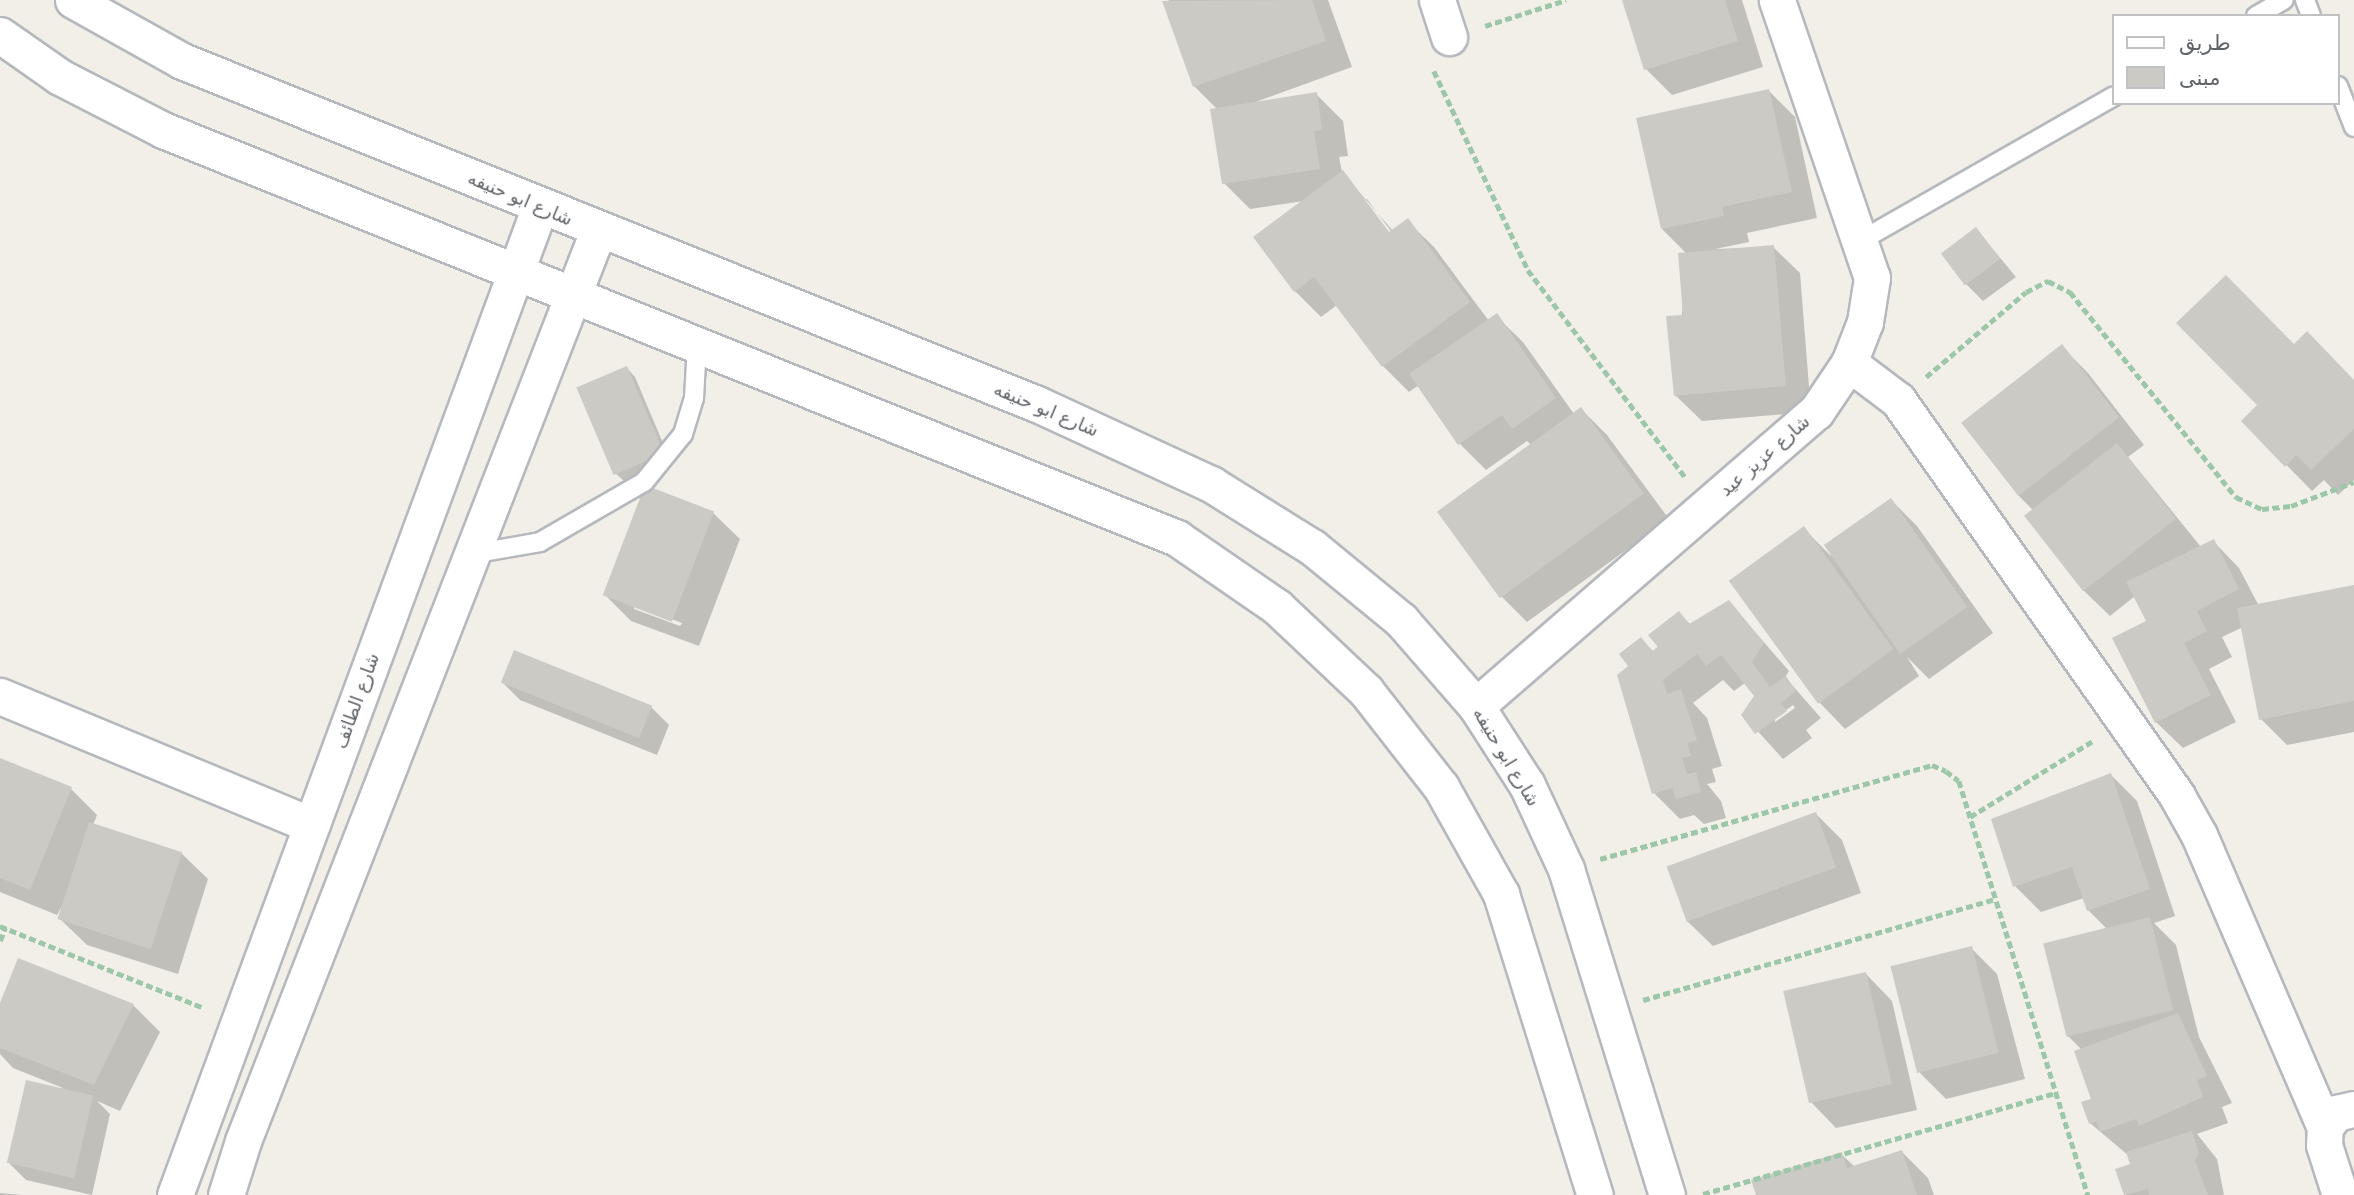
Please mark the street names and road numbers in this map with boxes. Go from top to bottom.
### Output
street label: شارع ابو حنيفه [464,167,576,231]
street label: شارع ابو حنيفه [990,378,1102,442]
street label: شارع عزيز عيد [1715,411,1815,501]
street label: شارع الطائف [330,650,384,752]
street label: شارع ابو حنيفه [1468,704,1544,810]

